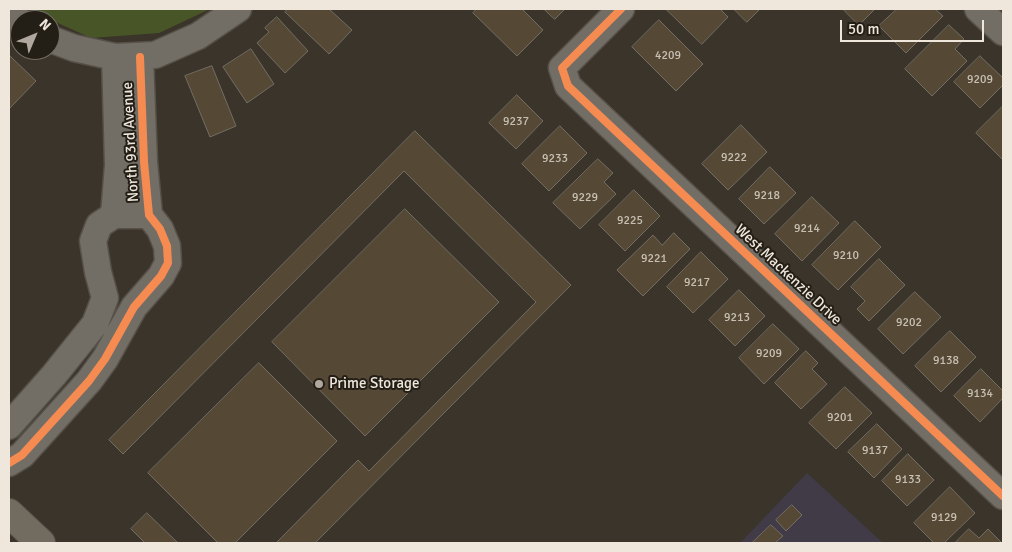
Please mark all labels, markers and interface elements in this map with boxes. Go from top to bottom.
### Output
north arrow [10,10,60,60]
scale bar [842,10,986,42]
text: N [36,15,55,34]
text: 50 m [848,20,879,38]
house number: 4209 [655,49,681,63]
house number: 9209 [967,73,993,87]
street label: North 93rd Avenue [119,81,143,203]
house number: 9237 [503,115,529,129]
house number: 9222 [721,151,747,165]
house number: 9233 [542,152,568,166]
house number: 9218 [754,189,780,203]
house number: 9229 [572,191,598,205]
house number: 9225 [617,214,643,228]
street label: West Mackenzie Drive [731,221,845,329]
house number: 9214 [794,222,820,236]
house number: 9210 [833,249,859,263]
house number: 9221 [641,252,667,266]
house number: 9217 [684,276,710,290]
house number: 9213 [724,311,750,325]
house number: 9202 [896,316,922,330]
house number: 9209 [756,347,782,361]
house number: 9138 [933,354,959,368]
place label: Prime Storage [329,375,420,393]
marker: Prime Storage [313,378,325,390]
house number: 9134 [967,387,993,401]
house number: 9201 [827,411,853,425]
house number: 9137 [862,444,888,458]
house number: 9133 [895,473,921,487]
house number: 9129 [931,511,957,525]

